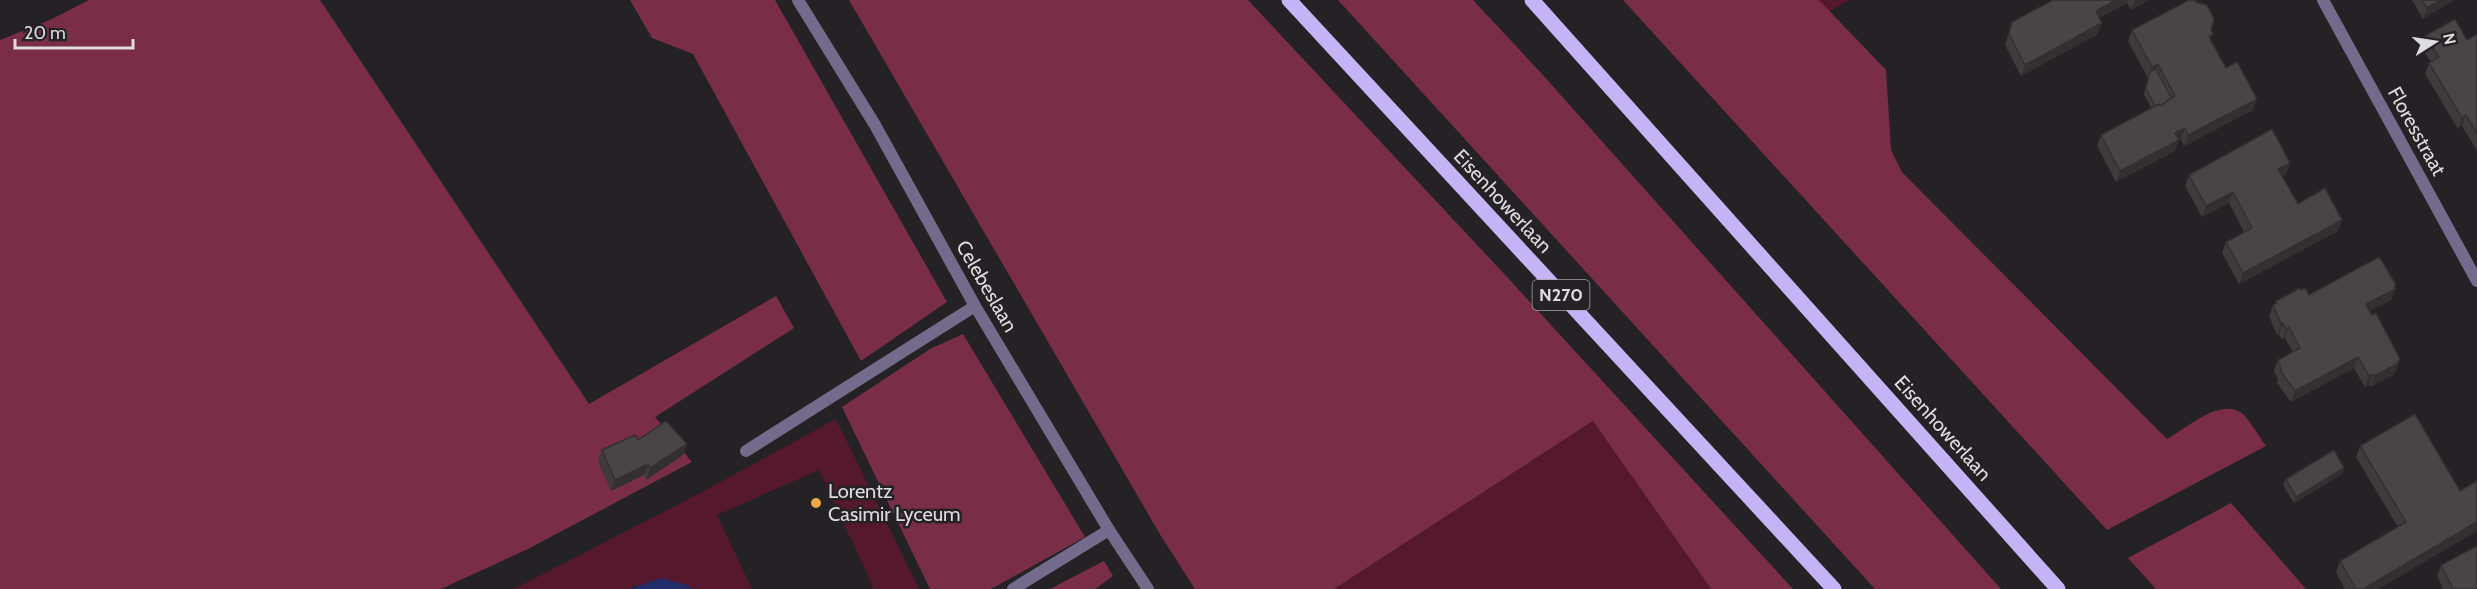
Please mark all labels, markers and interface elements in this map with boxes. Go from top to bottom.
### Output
scale bar [15,12,134,50]
north arrow [2405,12,2465,72]
text: 20 m [24,22,66,44]
text: N [2439,31,2460,46]
street label: Floresstraat [2383,82,2451,180]
street label: Eisenhowerlaan [1449,144,1557,258]
street label: Celebeslaan [951,236,1023,336]
road number: N270 [1532,280,1590,310]
street label: Eisenhowerlaan [1890,370,1996,486]
place label: Lorentz Casimir Lyceum [828,479,961,526]
marker: Lorentz Casimir Lyceum [809,496,823,510]

